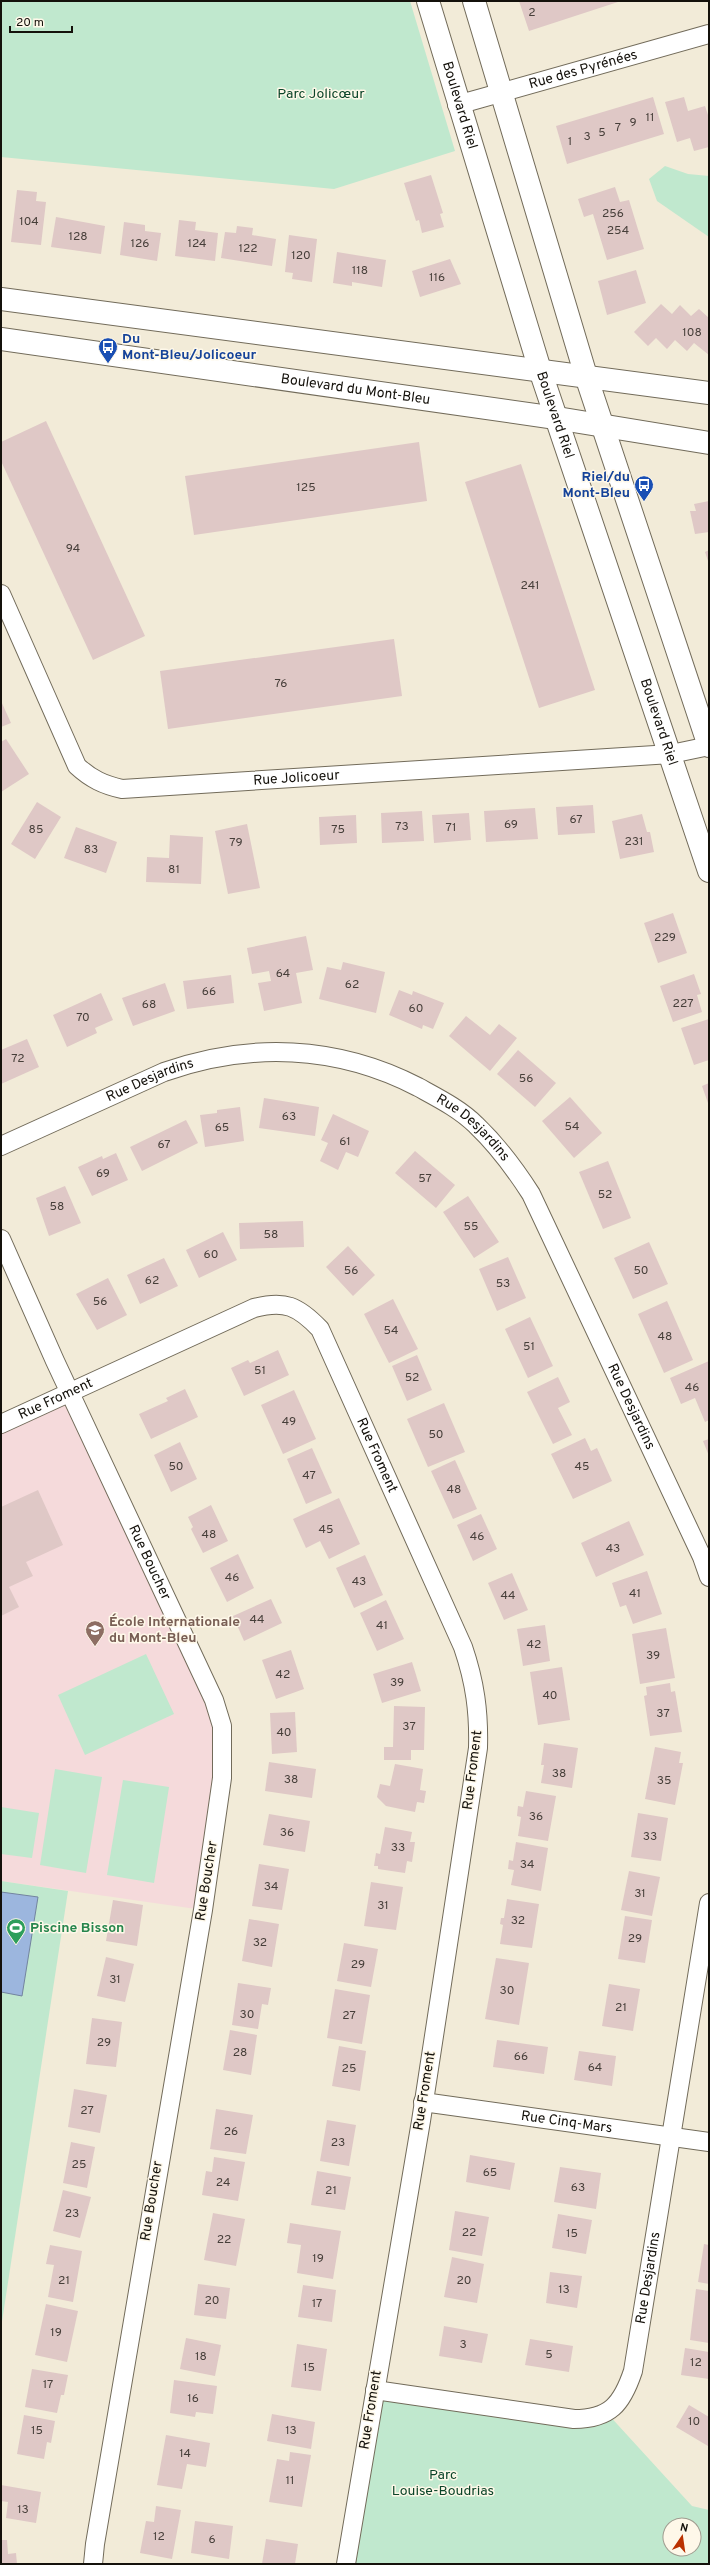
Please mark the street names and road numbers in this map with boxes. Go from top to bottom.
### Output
street label: Rue des Pyrénées [527,46,639,93]
street label: Boulevard Riel [438,59,481,151]
street label: Boulevard Riel [533,369,578,461]
street label: Boulevard du Mont-Bleu [280,370,431,408]
street label: Boulevard Riel [636,676,681,768]
street label: Rue Jolicoeur [253,767,341,789]
street label: Rue Desjardins [103,1055,196,1106]
street label: Rue Desjardins [433,1090,513,1165]
street label: Rue Desjardins [604,1361,659,1452]
street label: Rue Froment [16,1375,96,1423]
street label: Rue Froment [353,1415,401,1495]
street label: Rue Boucher [125,1522,175,1603]
street label: Rue Froment [460,1729,486,1811]
street label: Rue Boucher [192,1839,222,1922]
street label: Rue Froment [410,2050,440,2132]
street label: Rue Cinq-Mars [520,2107,613,2137]
street label: Rue Boucher [137,2159,167,2242]
street label: Rue Desjardins [632,2230,664,2325]
street label: Rue Froment [356,2369,386,2451]

